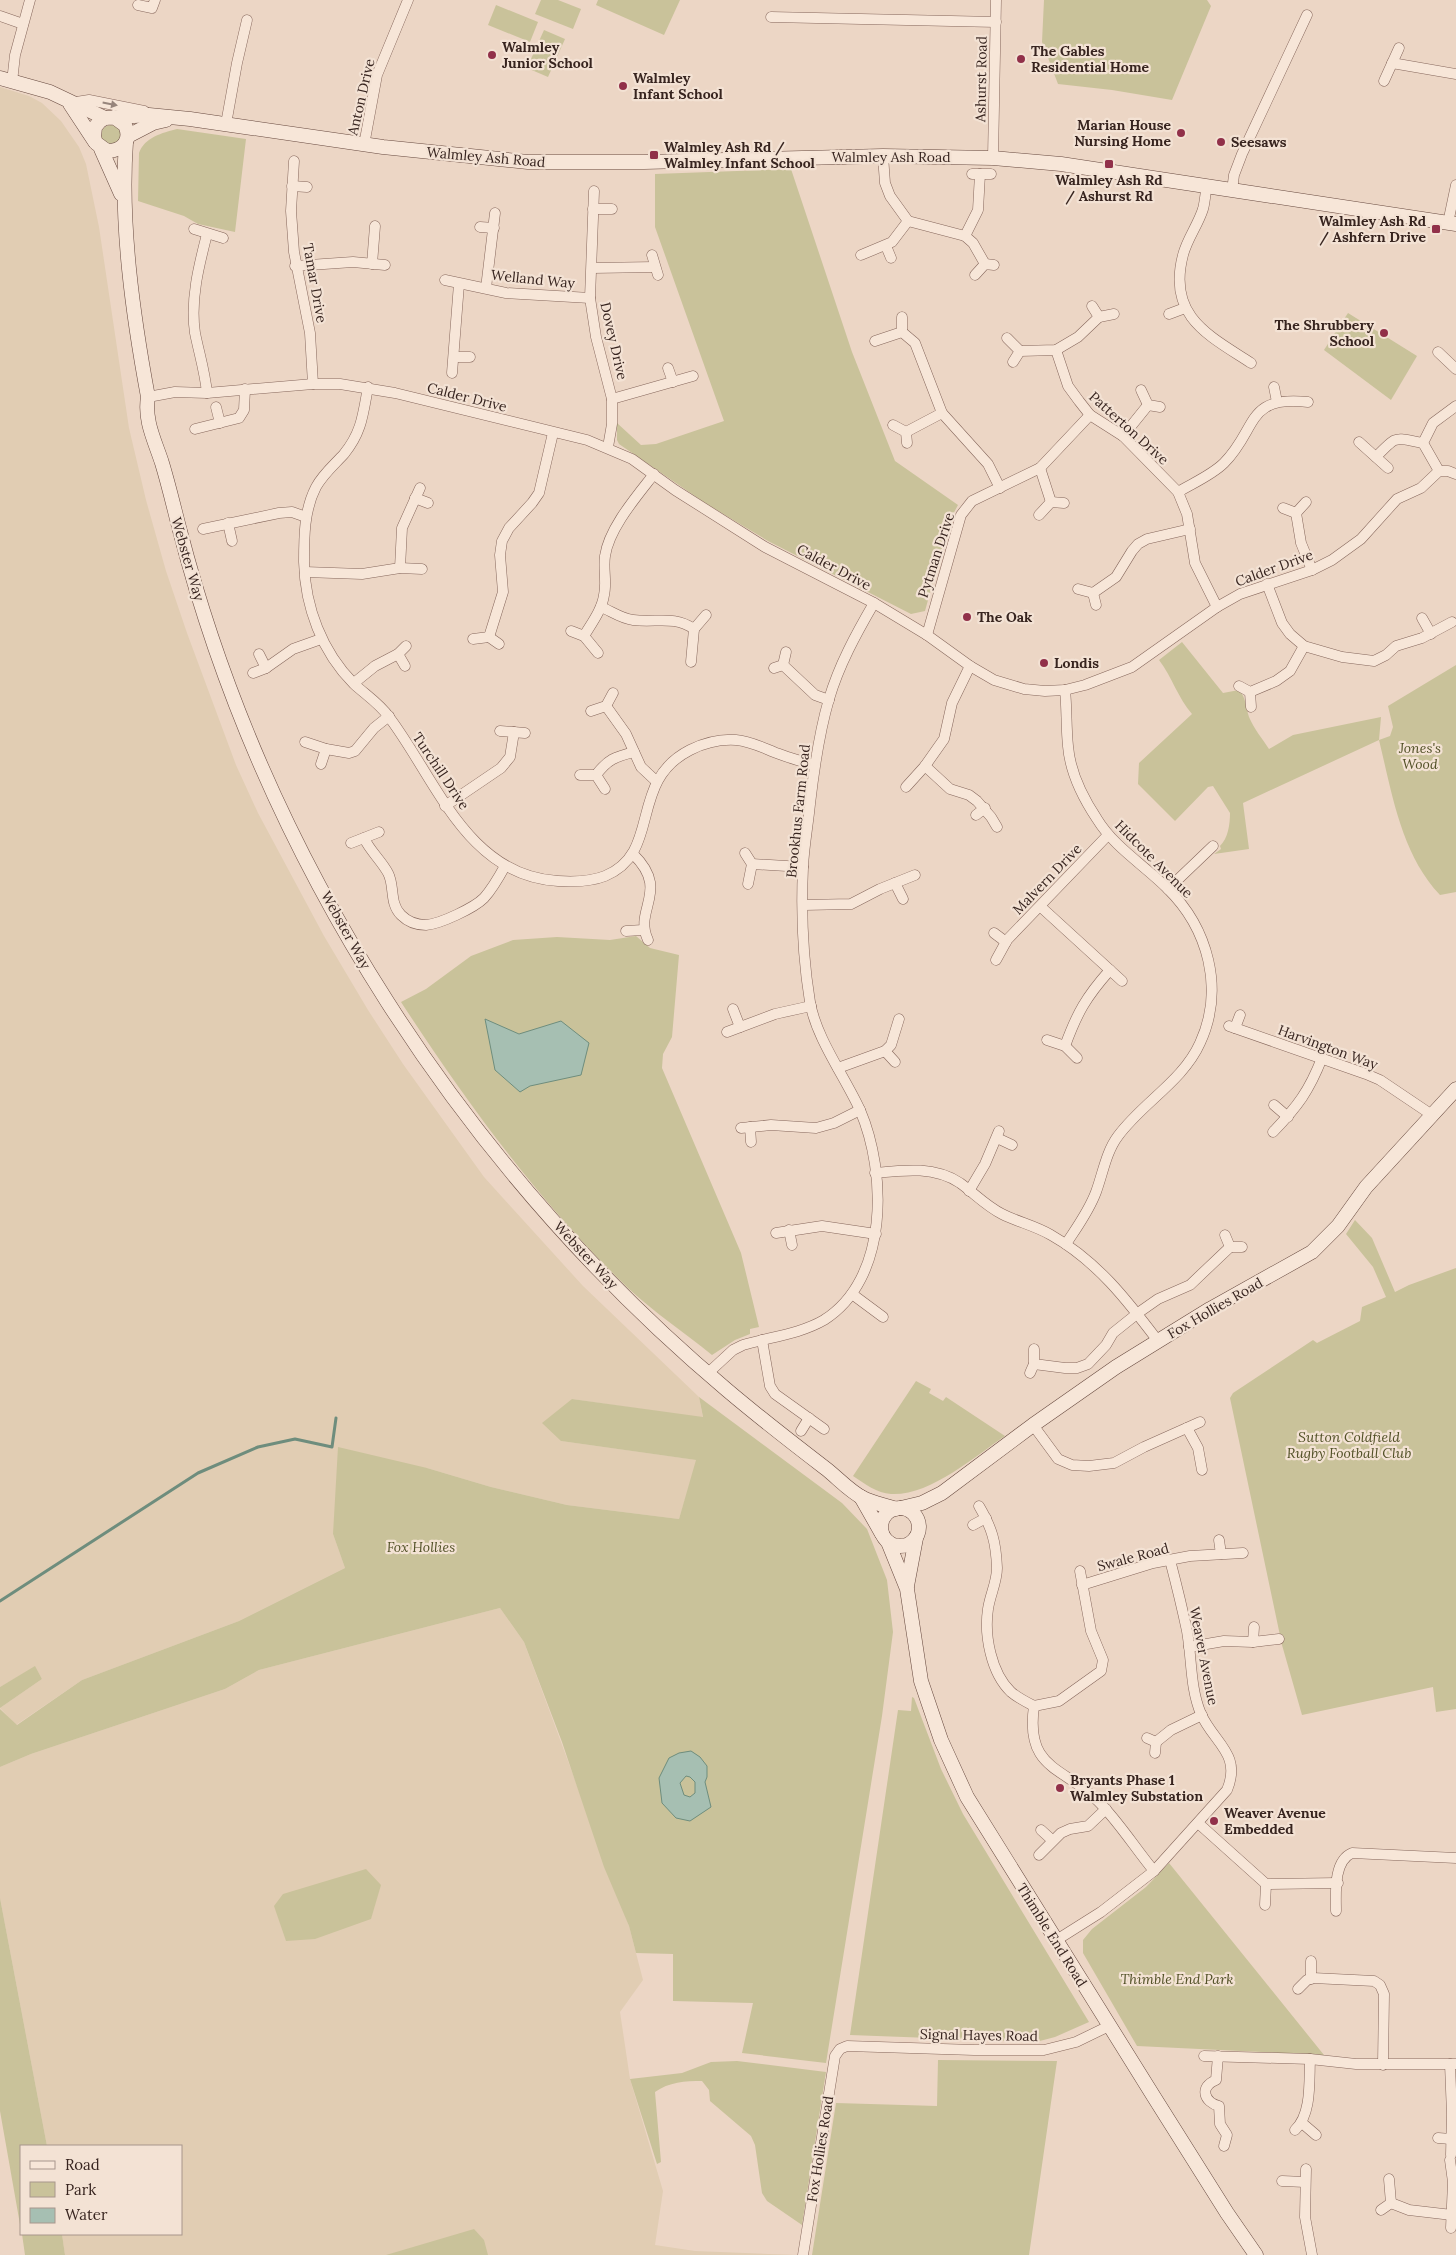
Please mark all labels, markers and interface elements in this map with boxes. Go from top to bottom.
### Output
street label: Ashurst Road [971,36,991,123]
place label: Walmley Junior School [502,38,594,72]
place label: The Gables Residential Home [1031,42,1150,76]
marker: Walmley Junior School [486,49,498,61]
marker: The Gables Residential Home [1015,53,1027,65]
street label: Anton Drive [343,57,379,138]
place label: Walmley Infant School [633,69,723,103]
marker: Walmley Infant School [617,80,629,92]
one-way arrow [103,100,118,108]
place label: Marian House Nursing Home [1074,116,1171,150]
marker: Marian House Nursing Home [1175,127,1187,139]
place label: Seesaws [1231,133,1287,151]
marker: Seesaws [1215,136,1227,148]
place label: Walmley Ash Rd / Walmley Infant School [664,138,816,172]
street label: Walmley Ash Road [426,143,546,171]
street label: Walmley Ash Road [831,148,951,166]
marker: Walmley Ash Rd / Walmley Infant School [648,149,660,161]
marker: Walmley Ash Rd / Ashurst Rd [1103,158,1115,170]
place label: Walmley Ash Rd / Ashurst Rd [1055,171,1163,205]
place label: Walmley Ash Rd / Ashfern Drive [1319,212,1426,246]
marker: Walmley Ash Rd / Ashfern Drive [1430,223,1442,235]
street label: Tamar Drive [299,242,331,325]
street label: Welland Way [490,266,576,292]
street label: Dovey Drive [596,300,632,382]
place label: The Shrubbery School [1274,316,1375,350]
marker: The Shrubbery School [1378,327,1390,339]
street label: Calder Drive [425,378,509,416]
street label: Patterton Drive [1085,388,1173,469]
street label: Pytman Drive [914,510,958,600]
street label: Webster Way [167,515,209,603]
street label: Calder Drive [794,540,875,594]
street label: Calder Drive [1233,545,1316,590]
place label: The Oak [977,608,1033,626]
marker: The Oak [961,611,973,623]
place label: Londis [1054,654,1099,672]
marker: Londis [1038,657,1050,669]
street label: Turchill Drive [409,729,474,813]
park label: Jones's Wood [1398,739,1441,773]
street label: Brookhus Farm Road [782,743,814,879]
street label: Hidcote Avenue [1111,816,1197,902]
street label: Malvern Drive [1009,839,1086,918]
street label: Webster Way [317,888,375,973]
street label: Harvington Way [1276,1021,1381,1074]
street label: Webster Way [550,1217,622,1293]
street label: Fox Hollies Road [1164,1273,1266,1343]
park label: Sutton Coldfield Rugby Football Club [1287,1428,1411,1462]
park label: Fox Hollies [387,1538,455,1556]
street label: Swale Road [1095,1539,1171,1575]
street label: Weaver Avenue [1186,1605,1222,1707]
place label: Bryants Phase 1 Walmley Substation [1070,1771,1203,1805]
marker: Bryants Phase 1 Walmley Substation [1054,1782,1066,1794]
place label: Weaver Avenue Embedded [1224,1804,1326,1838]
marker: Weaver Avenue Embedded [1208,1815,1220,1827]
street label: Thimble End Road [1013,1880,1091,1990]
park label: Thimble End Park [1120,1970,1234,1988]
street label: Signal Hayes Road [920,2025,1038,2045]
street label: Fox Hollies Road [803,2095,837,2203]
legend [20,2145,182,2235]
text: Road [65,2155,100,2174]
text: Park [65,2180,96,2199]
text: Water [65,2205,108,2224]

